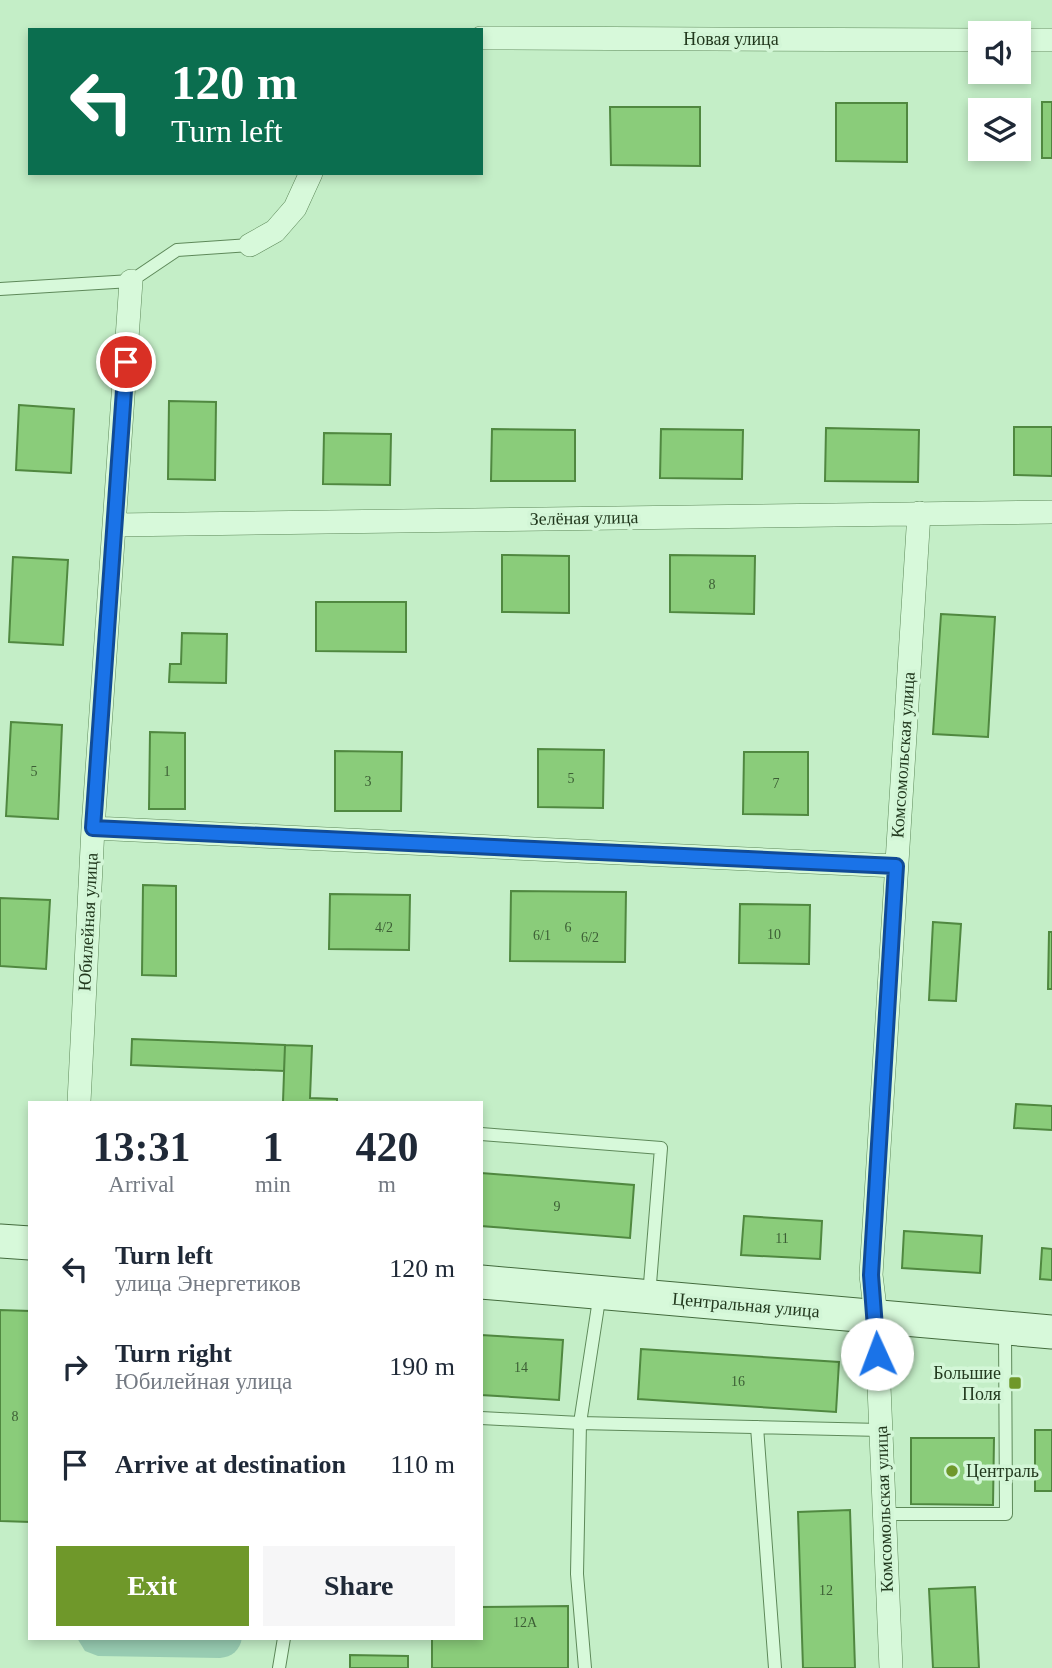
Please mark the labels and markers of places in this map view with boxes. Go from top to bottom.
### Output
pin [96,332,156,392]
place label: Большие Поля [933,1363,1001,1404]
marker: Большие Поля [1007,1375,1023,1391]
place label: Централь [966,1461,1039,1481]
marker: Централь [944,1463,960,1479]

